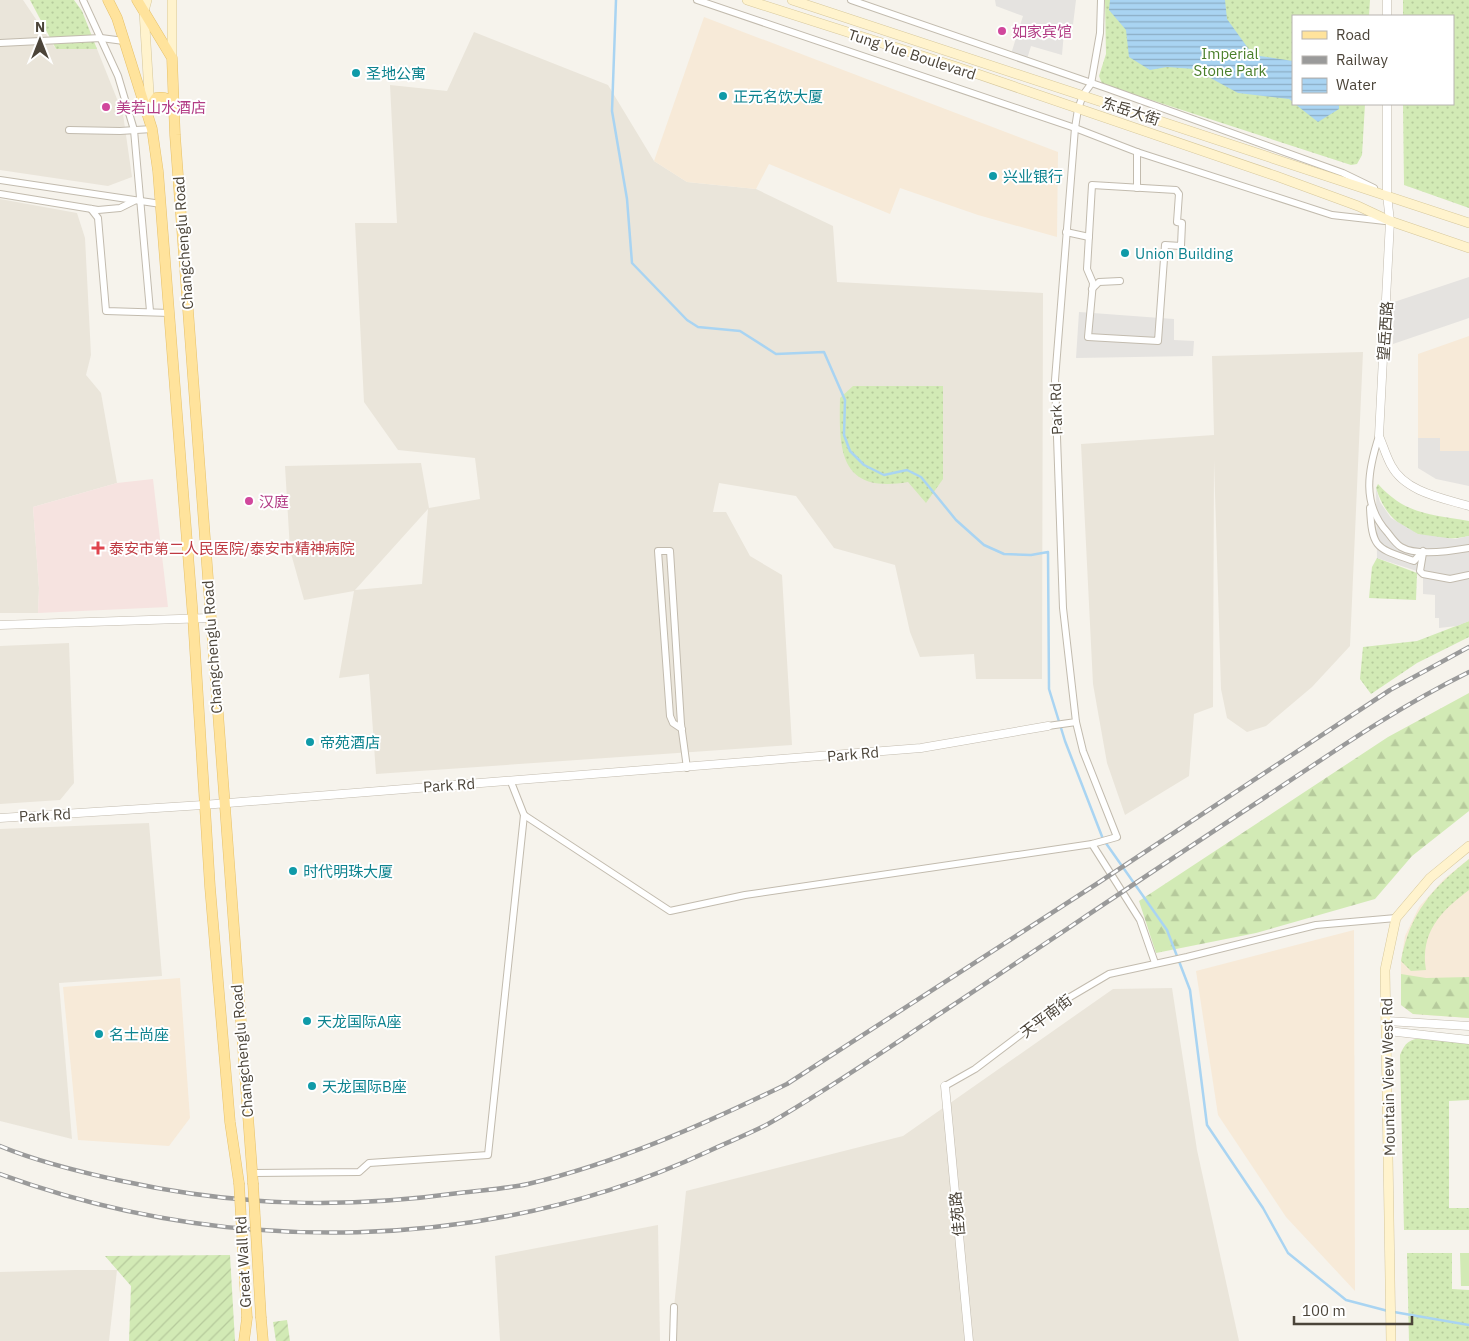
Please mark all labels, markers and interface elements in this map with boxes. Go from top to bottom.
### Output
north arrow [15,15,65,65]
legend [1292,15,1454,105]
text: N [35,18,45,36]
place label: 如家宾馆 [1012,22,1072,41]
street label: Tung Yue Boulevard [846,24,978,84]
marker: 如家宾馆 [996,25,1008,37]
text: Road [1336,25,1371,44]
park label: Imperial Stone Park [1194,44,1267,80]
text: Railway [1336,50,1389,69]
place label: 圣地公寓 [366,64,426,83]
marker: 圣地公寓 [350,67,362,79]
text: Water [1336,75,1377,94]
place label: 正元名饮大厦 [733,87,823,106]
marker: 正元名饮大厦 [717,90,729,102]
street label: 东岳大街 [1100,93,1162,129]
place label: 美若山水酒店 [116,98,206,117]
marker: 美若山水酒店 [100,101,112,113]
place label: 兴业银行 [1003,167,1063,186]
marker: 兴业银行 [987,170,999,182]
street label: Changchenglu Road [169,176,197,310]
place label: Union Building [1135,244,1233,263]
marker: Union Building [1119,247,1131,259]
street label: 望岳西路 [1373,300,1397,362]
street label: Park Rd [1046,383,1066,435]
place label: 汉庭 [259,492,289,511]
marker: 汉庭 [243,495,255,507]
place label: 泰安市第二人民医院/泰安市精神病院 [109,539,355,558]
marker: 泰安市第二人民医院/泰安市精神病院 [91,541,105,555]
street label: Changchenglu Road [198,580,226,714]
place label: 帝苑酒店 [320,733,380,752]
marker: 帝苑酒店 [304,736,316,748]
street label: Park Rd [826,742,880,766]
street label: Park Rd [422,774,476,796]
street label: Park Rd [19,804,71,826]
place label: 时代明珠大厦 [303,862,393,881]
marker: 时代明珠大厦 [287,865,299,877]
street label: Changchenglu Road [227,984,257,1118]
street label: 天平南街 [1016,990,1076,1042]
street label: Mountain View West Rd [1377,998,1399,1156]
place label: 天龙国际A座 [317,1012,402,1031]
marker: 天龙国际A座 [301,1015,313,1027]
place label: 名士尚座 [109,1025,169,1044]
marker: 名士尚座 [93,1028,105,1040]
place label: 天龙国际B座 [322,1077,407,1096]
marker: 天龙国际B座 [306,1080,318,1092]
street label: 佳苑路 [946,1191,968,1237]
street label: Great Wall Rd [231,1216,255,1308]
scale bar [1294,1294,1412,1326]
text: 100 m [1302,1301,1346,1320]

